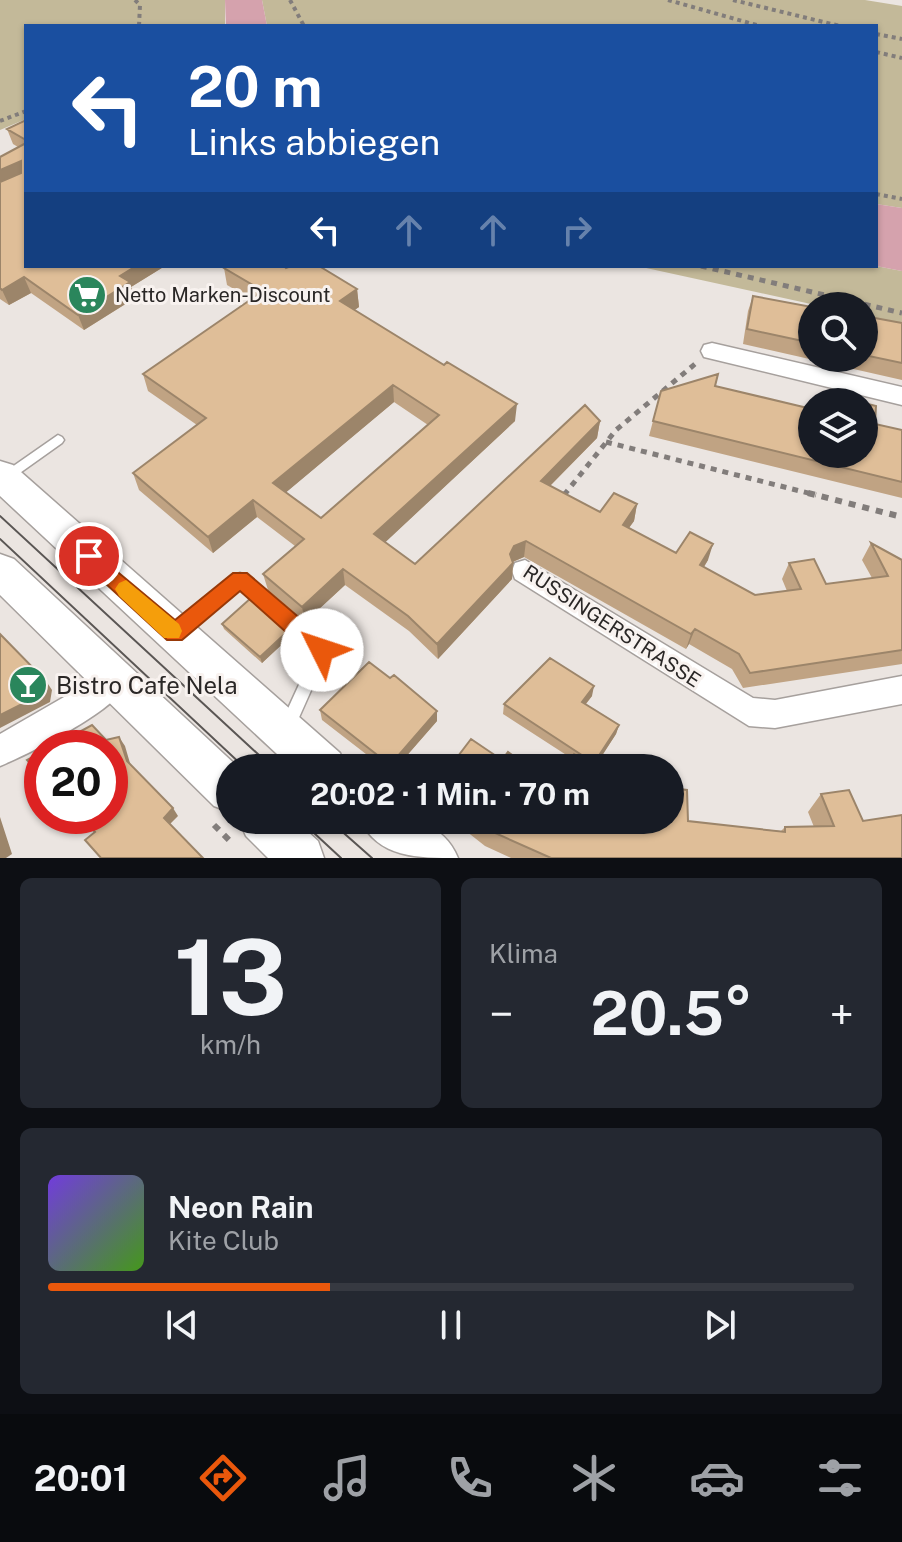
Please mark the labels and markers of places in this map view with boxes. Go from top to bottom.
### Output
supermarket icon: Netto Marken-Discount [66,274,108,316]
place label: Netto Marken-Discount [115,283,331,307]
pin [55,522,123,590]
bar icon: Bistro Cafe Nela [7,664,49,706]
place label: Bistro Cafe Nela [56,671,237,699]

